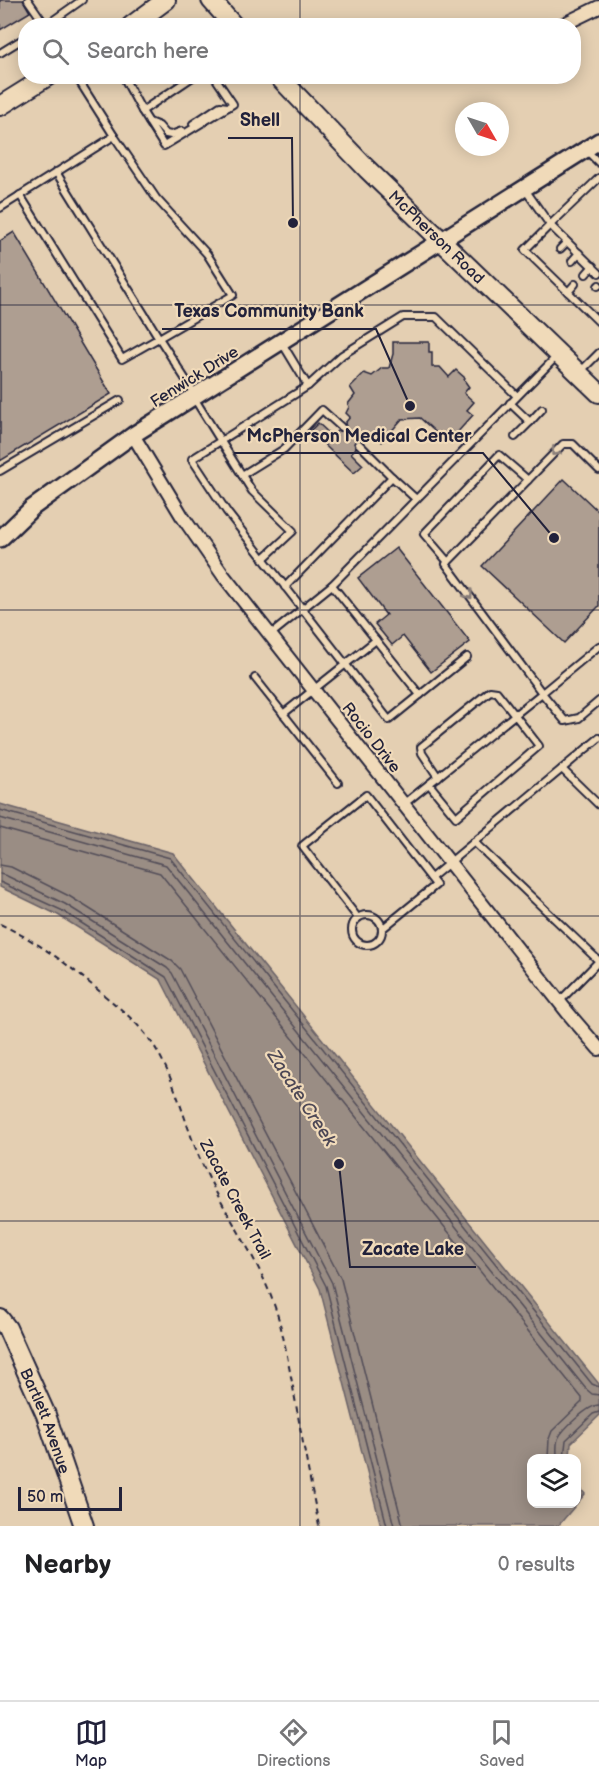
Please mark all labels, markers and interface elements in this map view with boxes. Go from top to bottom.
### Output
search box [18,18,581,84]
icon: search [39,35,72,68]
text: Search here [87,38,209,65]
callout: Shell [228,102,292,138]
north arrow [455,102,509,156]
text: Shell [240,110,280,131]
street label: McPherson Road [384,187,488,288]
callout: Texas Community Bank [162,293,376,329]
text: Texas Community Bank [174,301,364,322]
street label: Fenwick Drive [147,342,243,412]
callout: McPherson Medical Center [234,417,483,453]
text: McPherson Medical Center [247,426,472,447]
one-way arrow [551,445,562,456]
one-way arrow [462,588,473,599]
street label: Rocio Drive [338,699,404,777]
water label: Zacate Creek [262,1046,341,1151]
street label: Zacate Creek Trail [195,1136,274,1263]
callout: Zacate Lake [350,1231,476,1267]
text: Zacate Lake [362,1239,464,1260]
street label: Bartlett Avenue [15,1366,74,1477]
map controls [527,1454,581,1508]
button: layers [527,1454,581,1508]
scale bar [18,1484,122,1512]
text: 50 m [27,1488,63,1507]
text: Nearby [24,1550,111,1581]
text: 0 results [498,1553,575,1577]
tab: Map [75,1716,108,1771]
tab: Directions [257,1716,330,1771]
tab: Saved [479,1716,524,1771]

